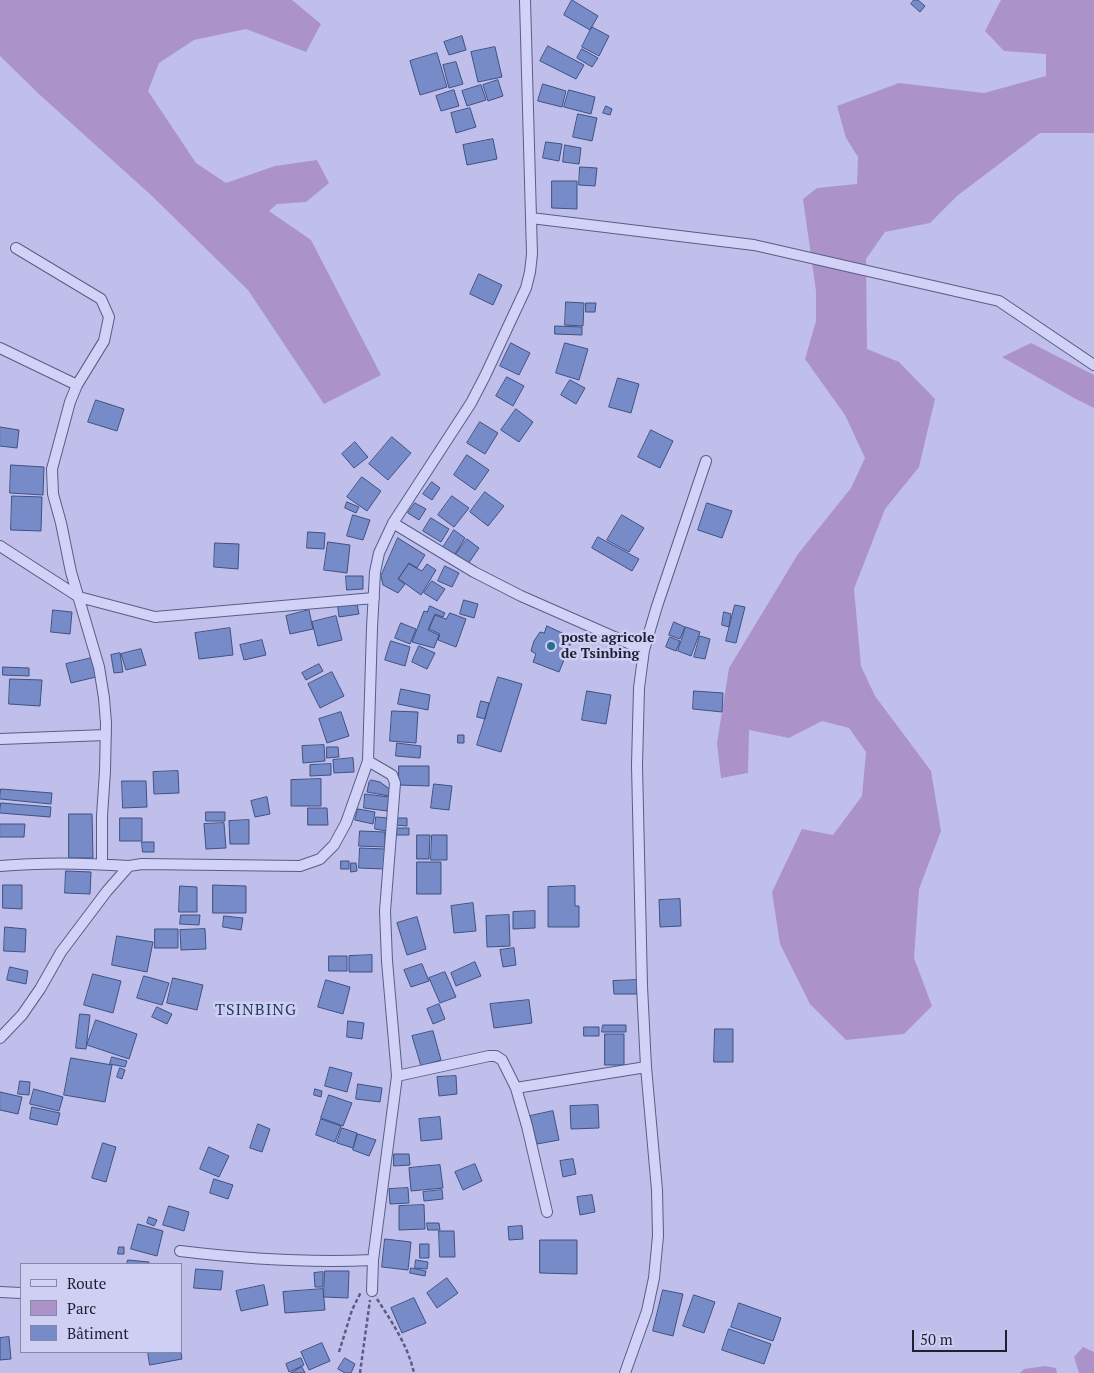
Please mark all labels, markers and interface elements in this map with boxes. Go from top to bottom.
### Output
place label: poste agricole de Tsinbing [561,630,654,662]
marker: poste agricole de Tsinbing [545,640,557,652]
district label: TSINBING [214,1000,298,1020]
legend [20,1263,182,1353]
text: Route [67,1273,106,1293]
text: Parc [67,1298,96,1318]
scale bar [914,1320,1009,1352]
text: Bâtiment [67,1323,129,1343]
text: 50 m [920,1329,953,1349]

